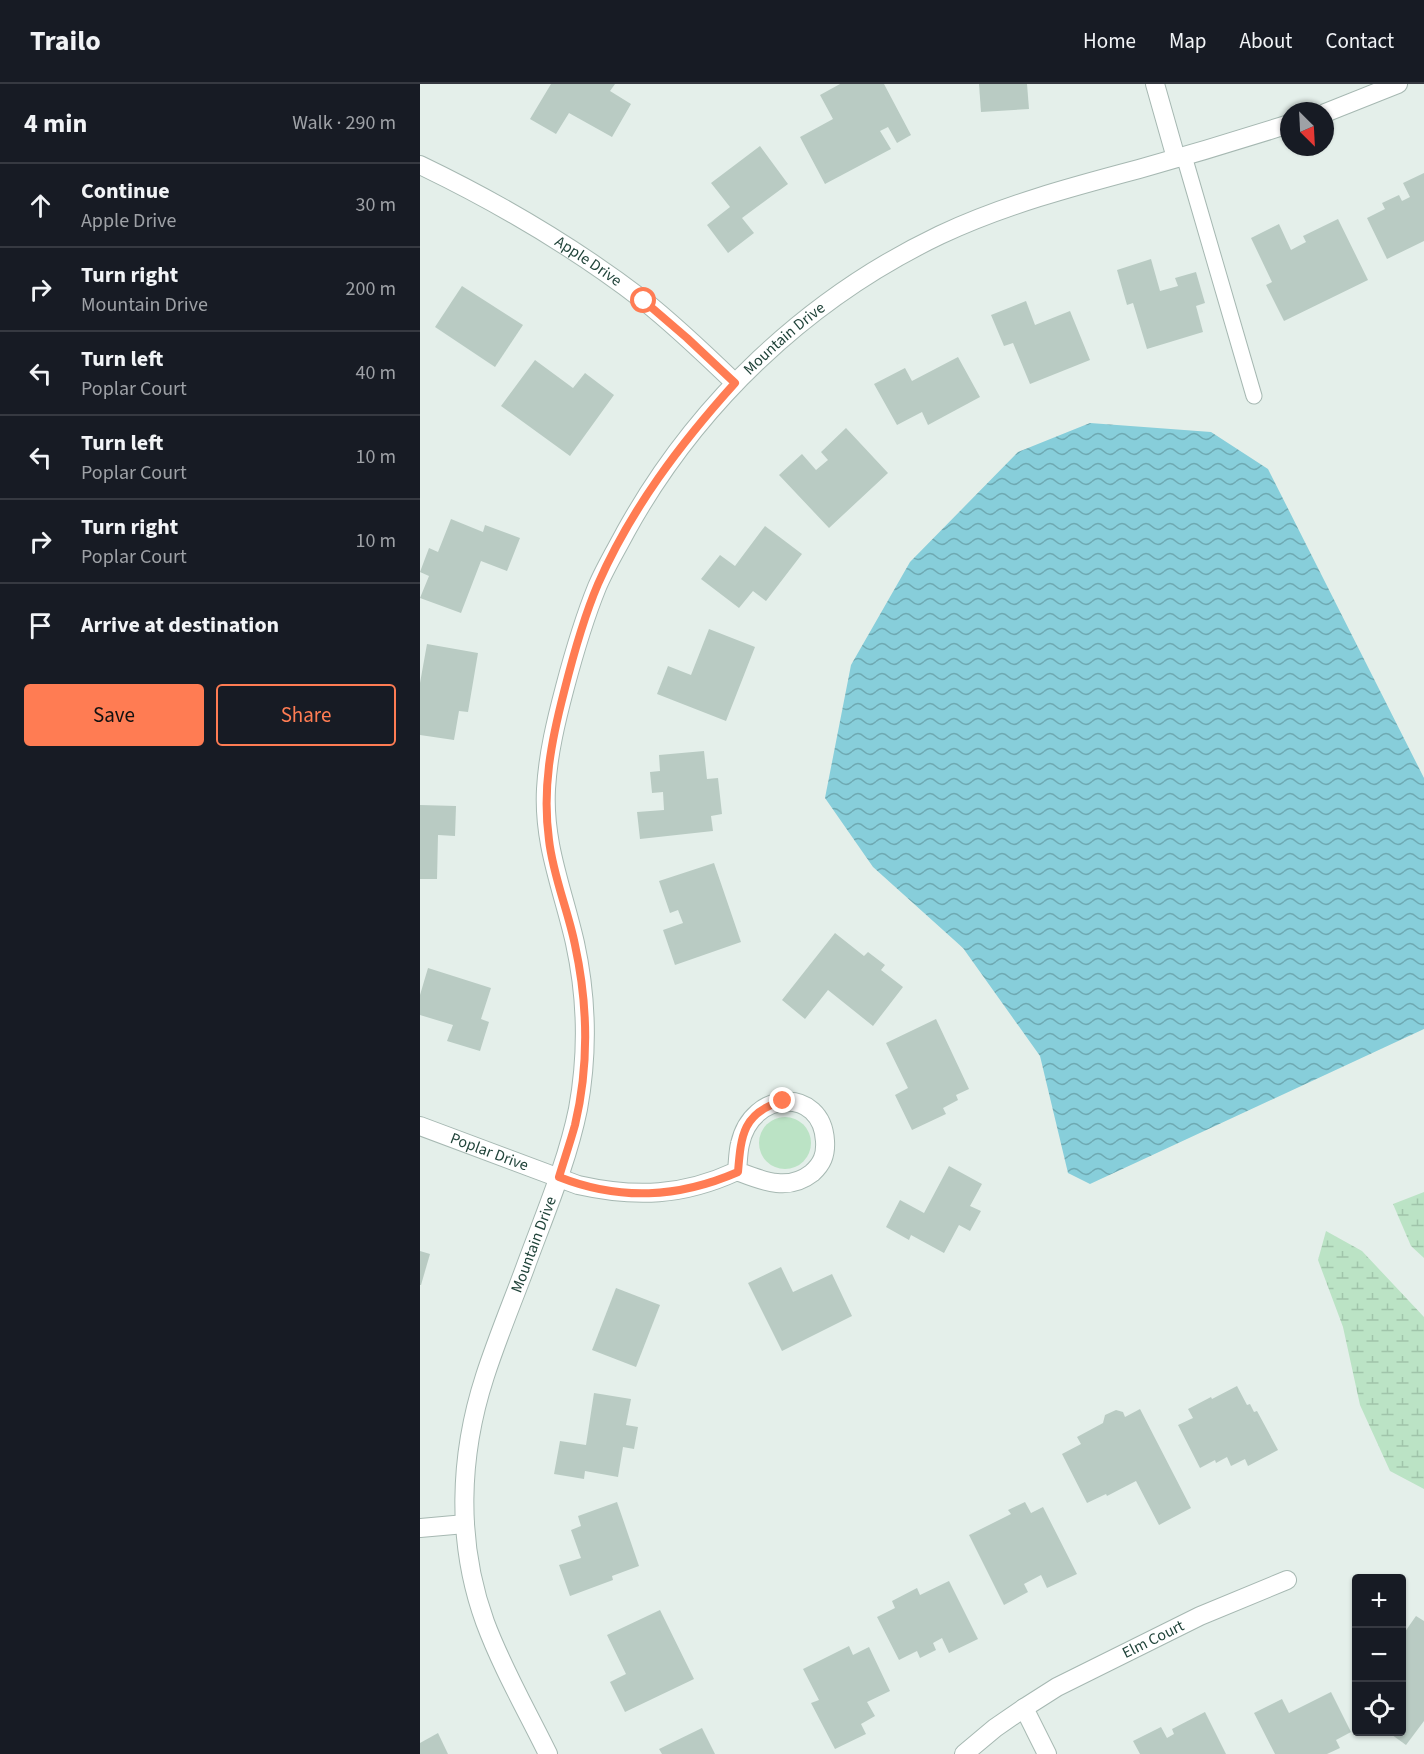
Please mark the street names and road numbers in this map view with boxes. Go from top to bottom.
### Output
street label: Apple Drive [551,231,626,292]
street label: Mountain Drive [738,297,830,380]
street label: Poplar Drive [447,1127,532,1177]
street label: Mountain Drive [506,1193,562,1296]
street label: Elm Court [1118,1614,1188,1664]

